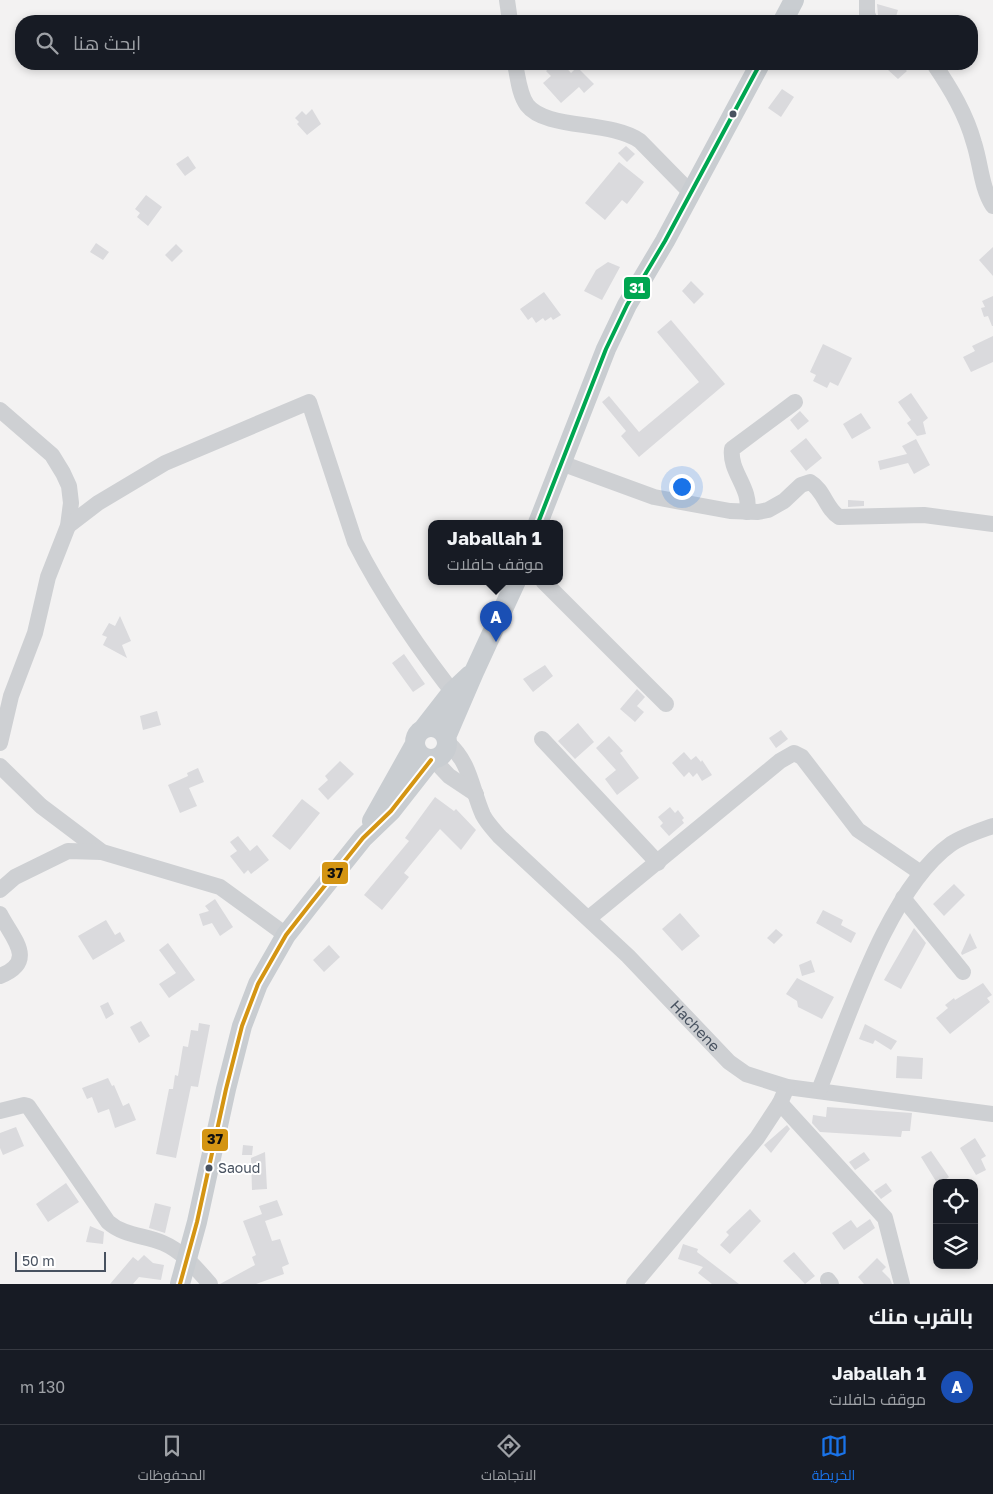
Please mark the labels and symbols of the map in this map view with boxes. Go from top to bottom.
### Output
unlabelled marker [728,109,738,119]
line badge: 31 [623,276,651,300]
text: 31 [629,279,645,296]
your location [669,474,695,500]
pin: A [480,601,512,642]
line badge: 37 [321,861,349,885]
text: 37 [327,864,343,881]
street label: Hachene [667,996,724,1055]
line badge: 37 [201,1128,229,1152]
text: 37 [207,1130,223,1147]
place label: Saoud [218,1159,260,1176]
marker: Saoud [204,1163,214,1173]
scale bar [15,1249,106,1272]

